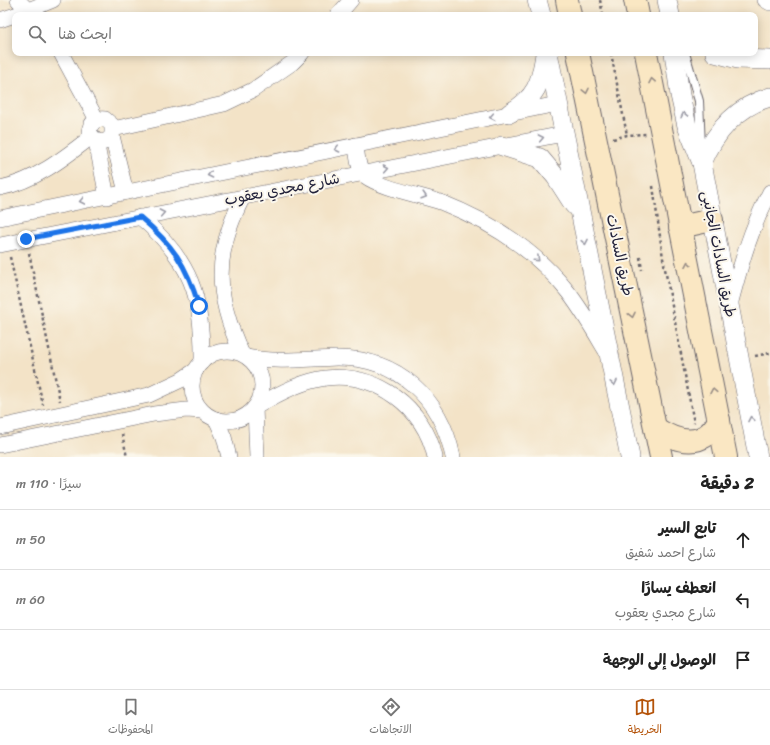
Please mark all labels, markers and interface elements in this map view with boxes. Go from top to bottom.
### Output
search box [12,12,758,56]
text: ابحث هنا [58,21,112,47]
icon: search [26,23,48,45]
one-way arrow [648,78,656,84]
one-way arrow [582,88,590,94]
one-way arrow [681,111,689,118]
one-way arrow [489,112,495,121]
one-way arrow [537,134,544,143]
one-way arrow [334,144,340,152]
street label: شارع مجدي يعقوب [222,165,342,213]
one-way arrow [382,165,389,173]
one-way arrow [206,171,213,179]
street label: طريق السادات الجانبى [694,188,744,320]
one-way arrow [420,191,427,200]
one-way arrow [79,197,85,205]
one-way arrow [159,209,165,217]
street label: طريق السادات [599,211,641,299]
route end [17,230,35,248]
one-way arrow [581,239,589,245]
one-way arrow [532,254,540,262]
one-way arrow [684,261,692,267]
route start [190,297,208,315]
one-way arrow [627,311,636,318]
one-way arrow [610,380,618,387]
one-way arrow [710,388,718,394]
one-way arrow [747,416,755,422]
text: 2 دقيقة [701,468,754,498]
text: سيرًا · 110 m [16,472,82,495]
text: تابع السير [659,515,716,541]
text: 50 m [16,528,46,551]
icon: ahead [732,529,754,551]
text: شارع احمد شفيق [625,541,716,564]
text: انعطف يسارًا [641,575,716,601]
text: 60 m [16,588,45,611]
icon: left [732,589,754,611]
text: شارع مجدي يعقوب [615,601,716,624]
text: الوصول إلى الوجهة [603,647,716,673]
icon: arrive [732,649,754,671]
tab: المحفوظات [108,696,153,739]
tab: الاتجاهات [369,696,412,739]
tab: الخريطة [628,696,662,739]

